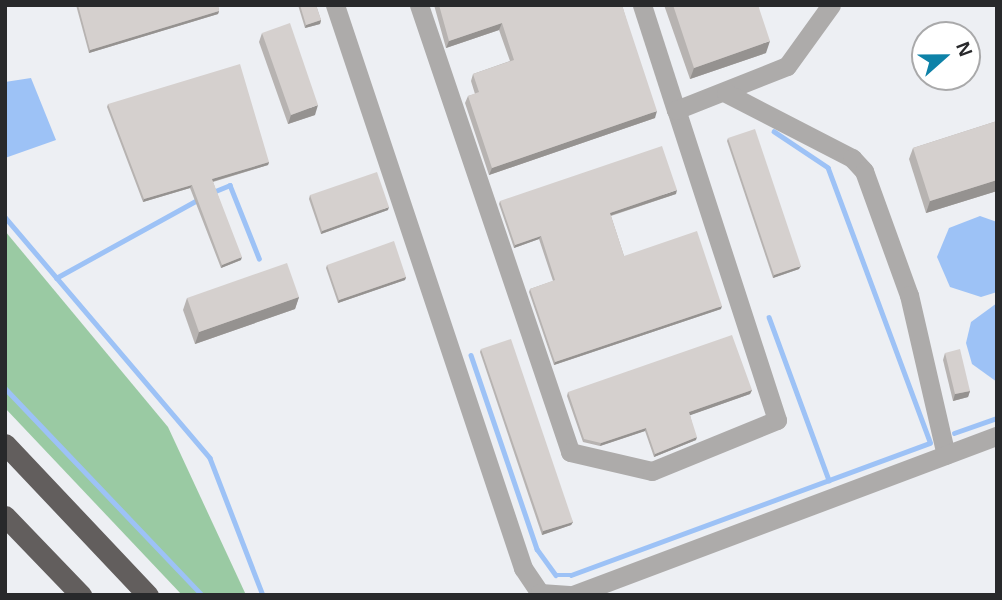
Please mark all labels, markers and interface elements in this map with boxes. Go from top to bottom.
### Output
north arrow [911,21,981,91]
text: N [952,39,976,59]

